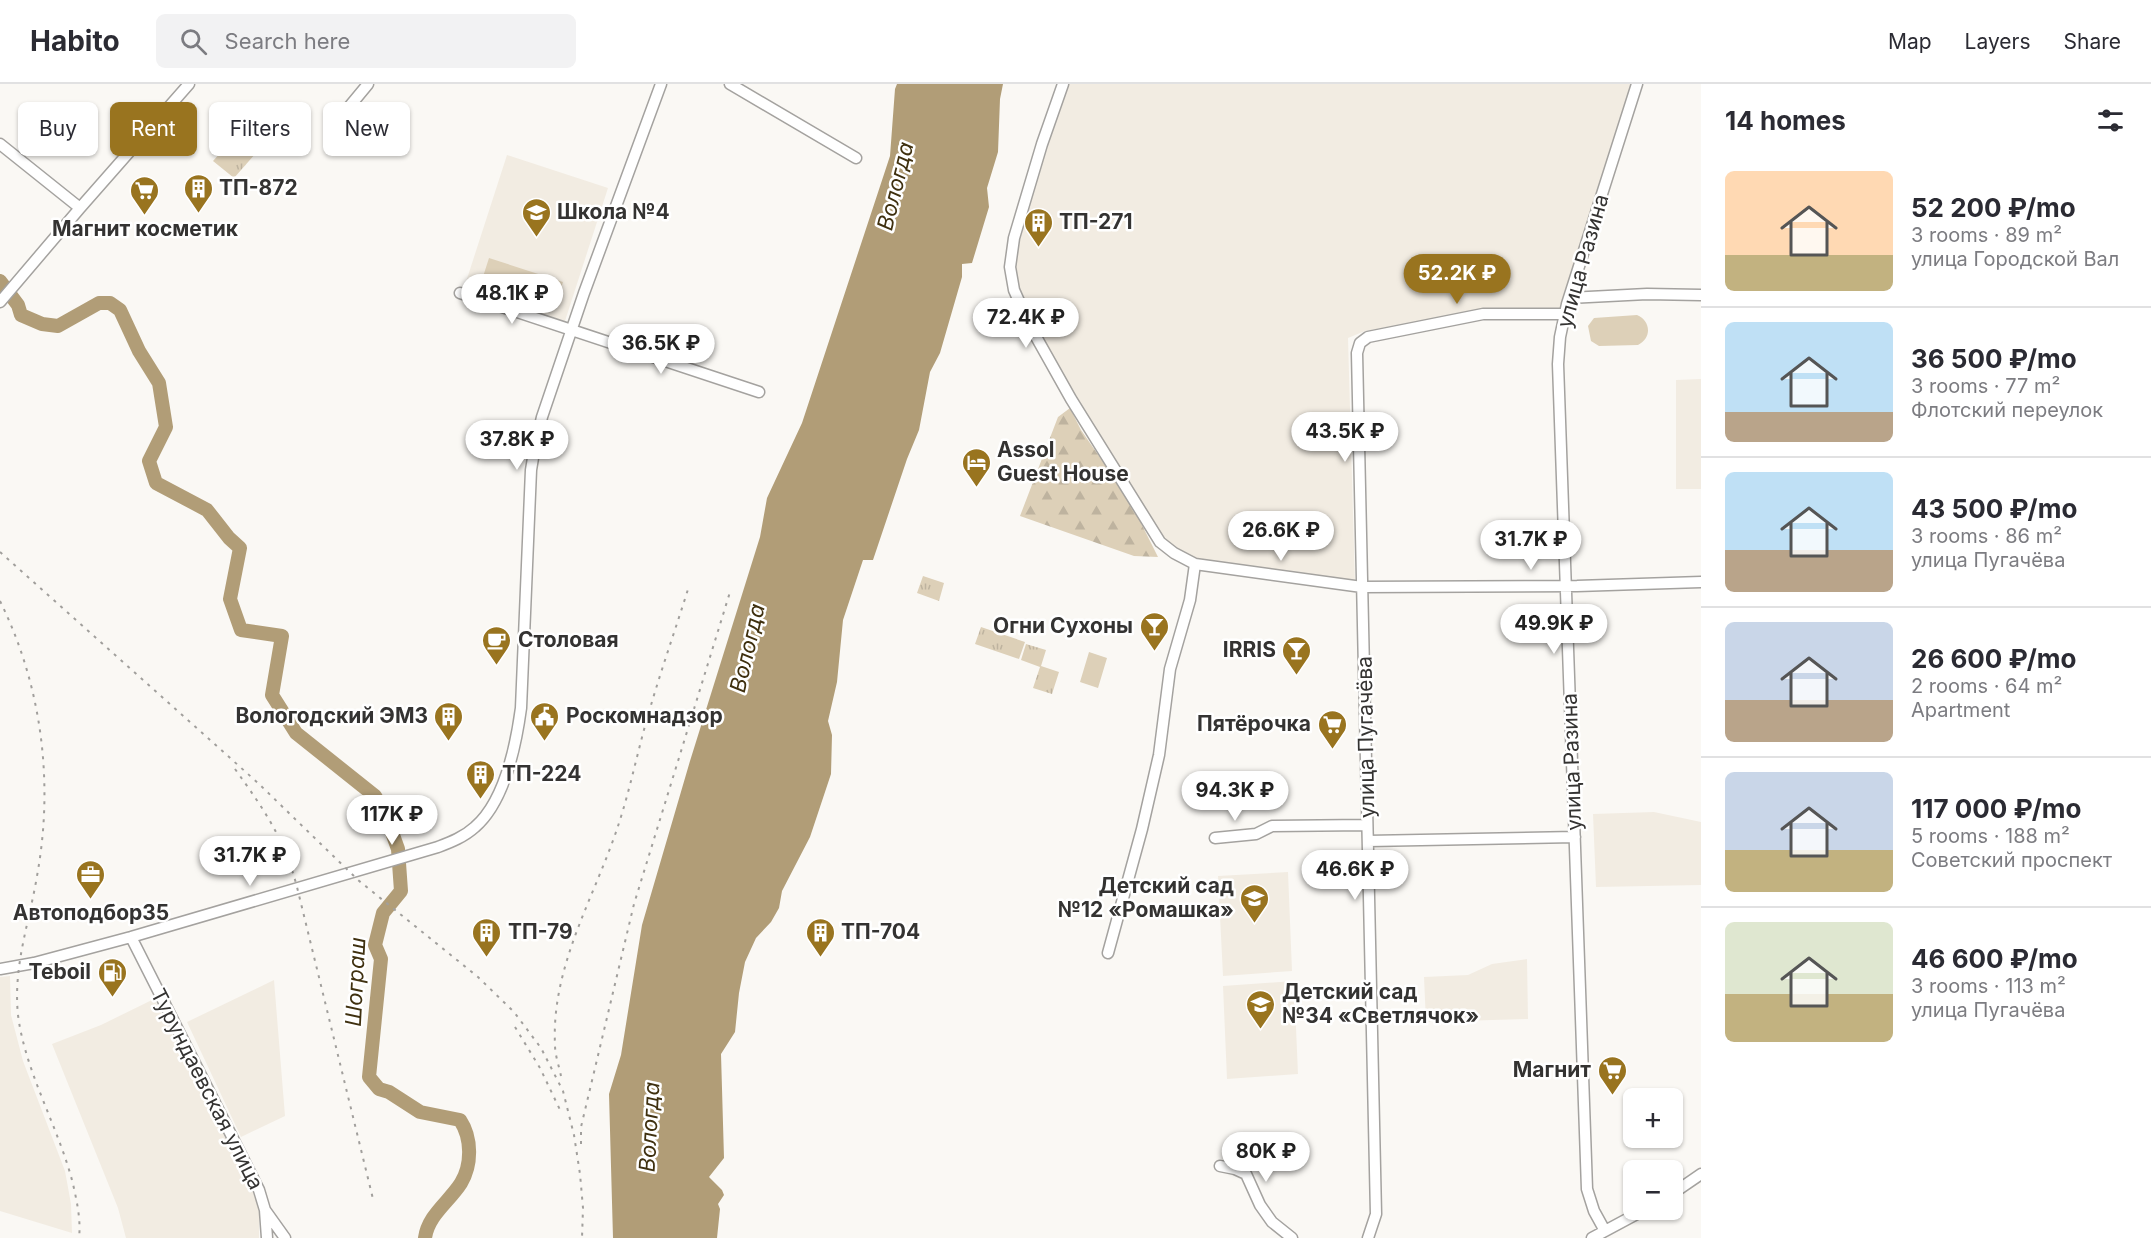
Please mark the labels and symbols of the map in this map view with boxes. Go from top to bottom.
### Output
water label: Вологда [871,139,919,233]
building icon: ТП-872 [182,172,214,214]
supermarket icon: Магнит косметик [129,174,161,216]
place label: ТП-872 [219,175,298,200]
street label: улица Разина [1552,191,1614,331]
school or university icon: Школа №4 [520,196,552,238]
place label: Школа №4 [557,199,670,224]
building icon: ТП-271 [1022,206,1054,248]
place label: ТП-271 [1059,209,1133,234]
place label: Магнит косметик [52,216,239,241]
pin: 52.2K ₽ [1402,254,1512,305]
pin: 48.1K ₽ [457,274,567,325]
pin: 72.4K ₽ [971,298,1081,349]
pin: 36.5K ₽ [606,324,716,375]
pin: 43.5K ₽ [1290,412,1400,463]
pin: 37.8K ₽ [462,420,572,471]
place label: Assol Guest House [997,437,1129,486]
hotel icon: Assol Guest House [960,446,992,488]
pin: 26.6K ₽ [1226,511,1336,562]
pin: 31.7K ₽ [1476,520,1586,571]
water label: Вологда [724,601,770,695]
pin: 49.9K ₽ [1499,604,1609,655]
bar icon: Огни Сухоны [1138,610,1170,652]
place label: Огни Сухоны [993,613,1133,638]
cafe icon: Столовая [481,624,513,666]
place label: Столовая [518,627,619,652]
bar icon: IRRIS [1281,634,1313,676]
place label: IRRIS [1223,637,1276,662]
street label: улица Пугачёва [1352,656,1379,818]
street label: улица Разина [1557,693,1586,831]
building icon: Вологодский ЭМЗ [433,700,465,742]
public building icon: Роскомнадзор [529,700,561,742]
place label: Вологодский ЭМЗ [235,703,428,728]
place label: Роскомнадзор [566,703,723,728]
supermarket icon: Пятёрочка [1316,708,1348,750]
place label: Пятёрочка [1197,711,1311,736]
building icon: ТП-224 [465,758,497,800]
place label: ТП-224 [502,761,581,786]
pin: 94.3K ₽ [1180,771,1290,822]
pin: 117K ₽ [343,795,441,846]
pin: 31.7K ₽ [195,836,305,887]
pin: 46.6K ₽ [1300,850,1410,901]
office icon: Автоподбор35 [75,858,107,900]
place label: Детский сад №12 «Ромашка» [1058,873,1234,922]
school or university icon: Детский сад №12 «Ромашка» [1239,882,1271,924]
place label: Автоподбор35 [13,900,169,925]
building icon: ТП-79 [471,916,503,958]
building icon: ТП-704 [804,916,836,958]
place label: ТП-79 [508,919,573,944]
place label: ТП-704 [841,919,920,944]
water label: Шограш [340,937,370,1027]
fuel station icon: Teboil [96,956,128,998]
place label: Teboil [29,959,91,984]
place label: Детский сад №34 «Светлячок» [1282,979,1479,1028]
street label: Турундаевская улица [146,984,269,1193]
school or university icon: Детский сад №34 «Светлячок» [1245,988,1277,1030]
supermarket icon: Магнит [1596,1054,1628,1096]
place label: Магнит [1513,1057,1591,1082]
water label: Вологда [634,1081,664,1173]
pin: 80K ₽ [1224,1132,1308,1183]

